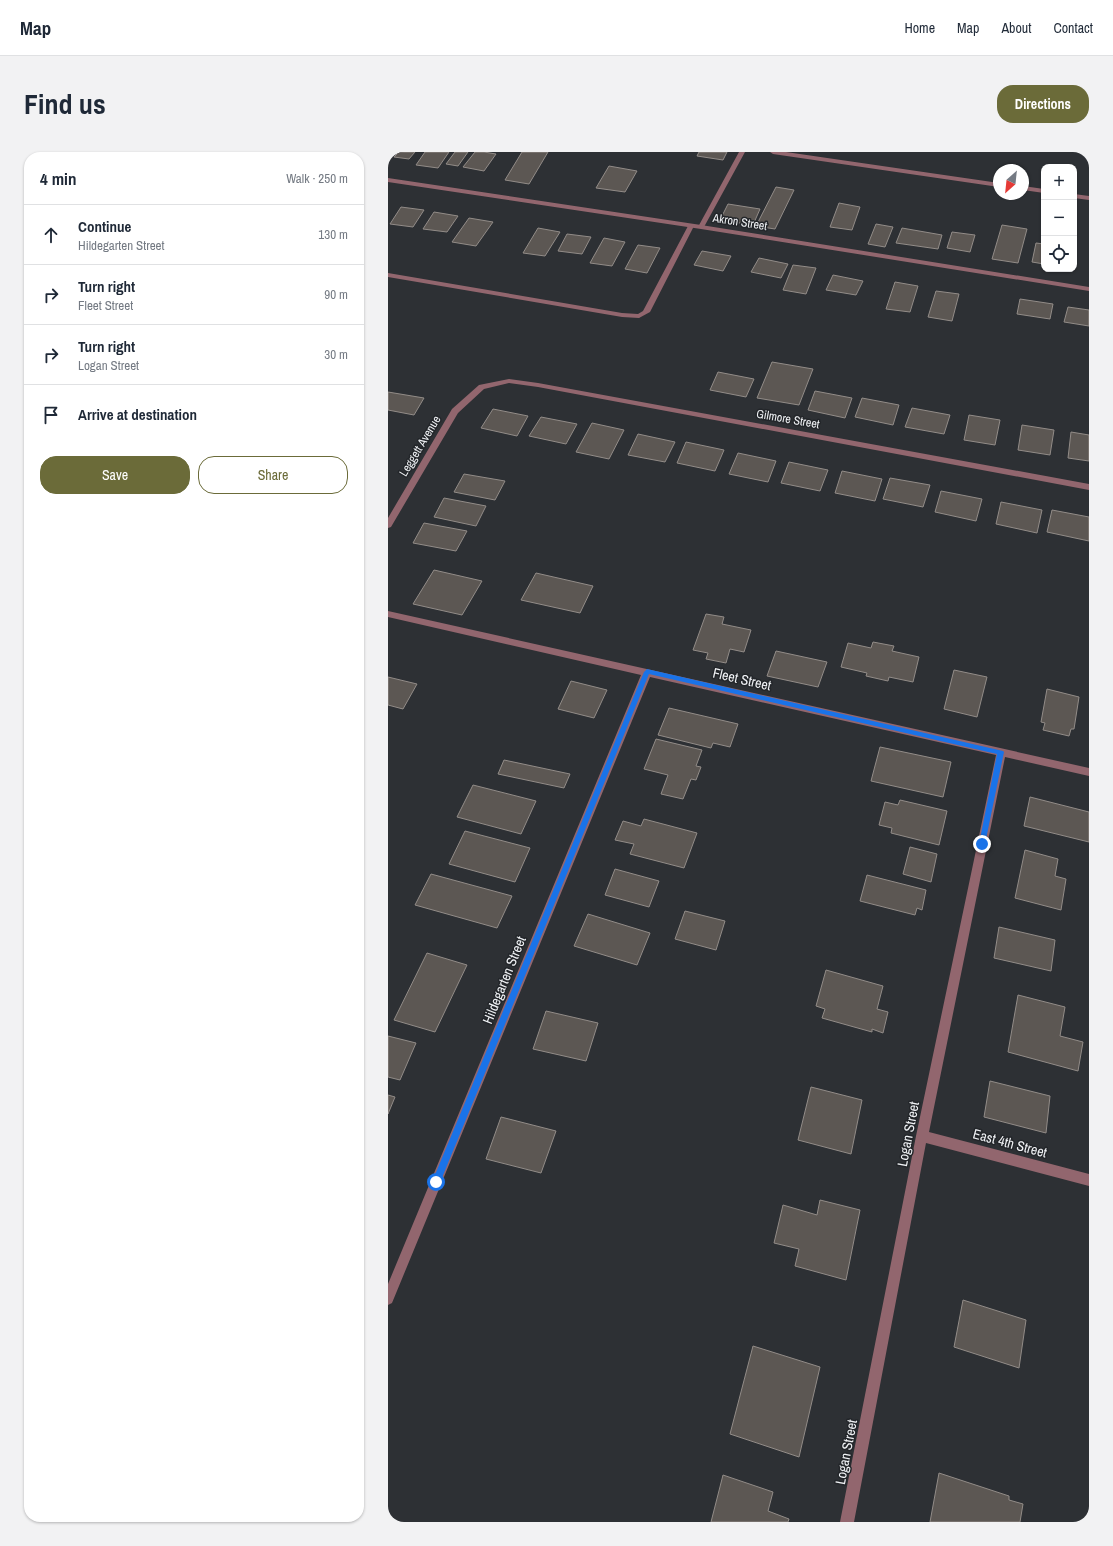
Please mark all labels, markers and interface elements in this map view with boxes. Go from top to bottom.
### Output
text: Map [20,15,51,41]
text: Home [904,19,935,37]
text: Map [957,19,979,37]
text: About [1001,19,1031,37]
text: Contact [1053,19,1093,37]
text: Find us [24,85,106,123]
button: Directions [997,85,1089,123]
north arrow [993,164,1029,200]
map controls [1041,164,1077,272]
button: + [1041,164,1077,200]
text: 4 min [40,167,76,190]
text: Walk · 250 m [286,170,348,187]
button: − [1041,200,1077,236]
street label: Akron Street [711,210,769,234]
text: Continue [78,216,131,237]
icon: ahead [40,224,62,246]
text: 130 m [318,226,348,243]
button: locate [1041,236,1077,272]
text: Hildegarten Street [78,237,165,254]
text: Turn right [78,276,135,297]
icon: right [40,284,62,306]
text: 90 m [324,286,348,303]
text: Fleet Street [78,297,133,314]
text: Turn right [78,336,135,357]
icon: right [40,344,62,366]
text: 30 m [324,346,348,363]
text: Logan Street [78,357,139,374]
icon: arrive [40,404,62,426]
text: Arrive at destination [78,404,197,425]
street label: Gilmore Street [755,406,821,432]
street label: Leggett Avenue [396,413,444,479]
button: Save [40,456,190,494]
button: Share [198,456,348,494]
street label: Fleet Street [711,664,773,694]
route end [973,835,991,853]
street label: Hildegarten Street [478,933,530,1027]
street label: Logan Street [893,1100,923,1168]
street label: East 4th Street [971,1124,1049,1162]
route start [427,1173,445,1191]
street label: Logan Street [831,1418,861,1486]

